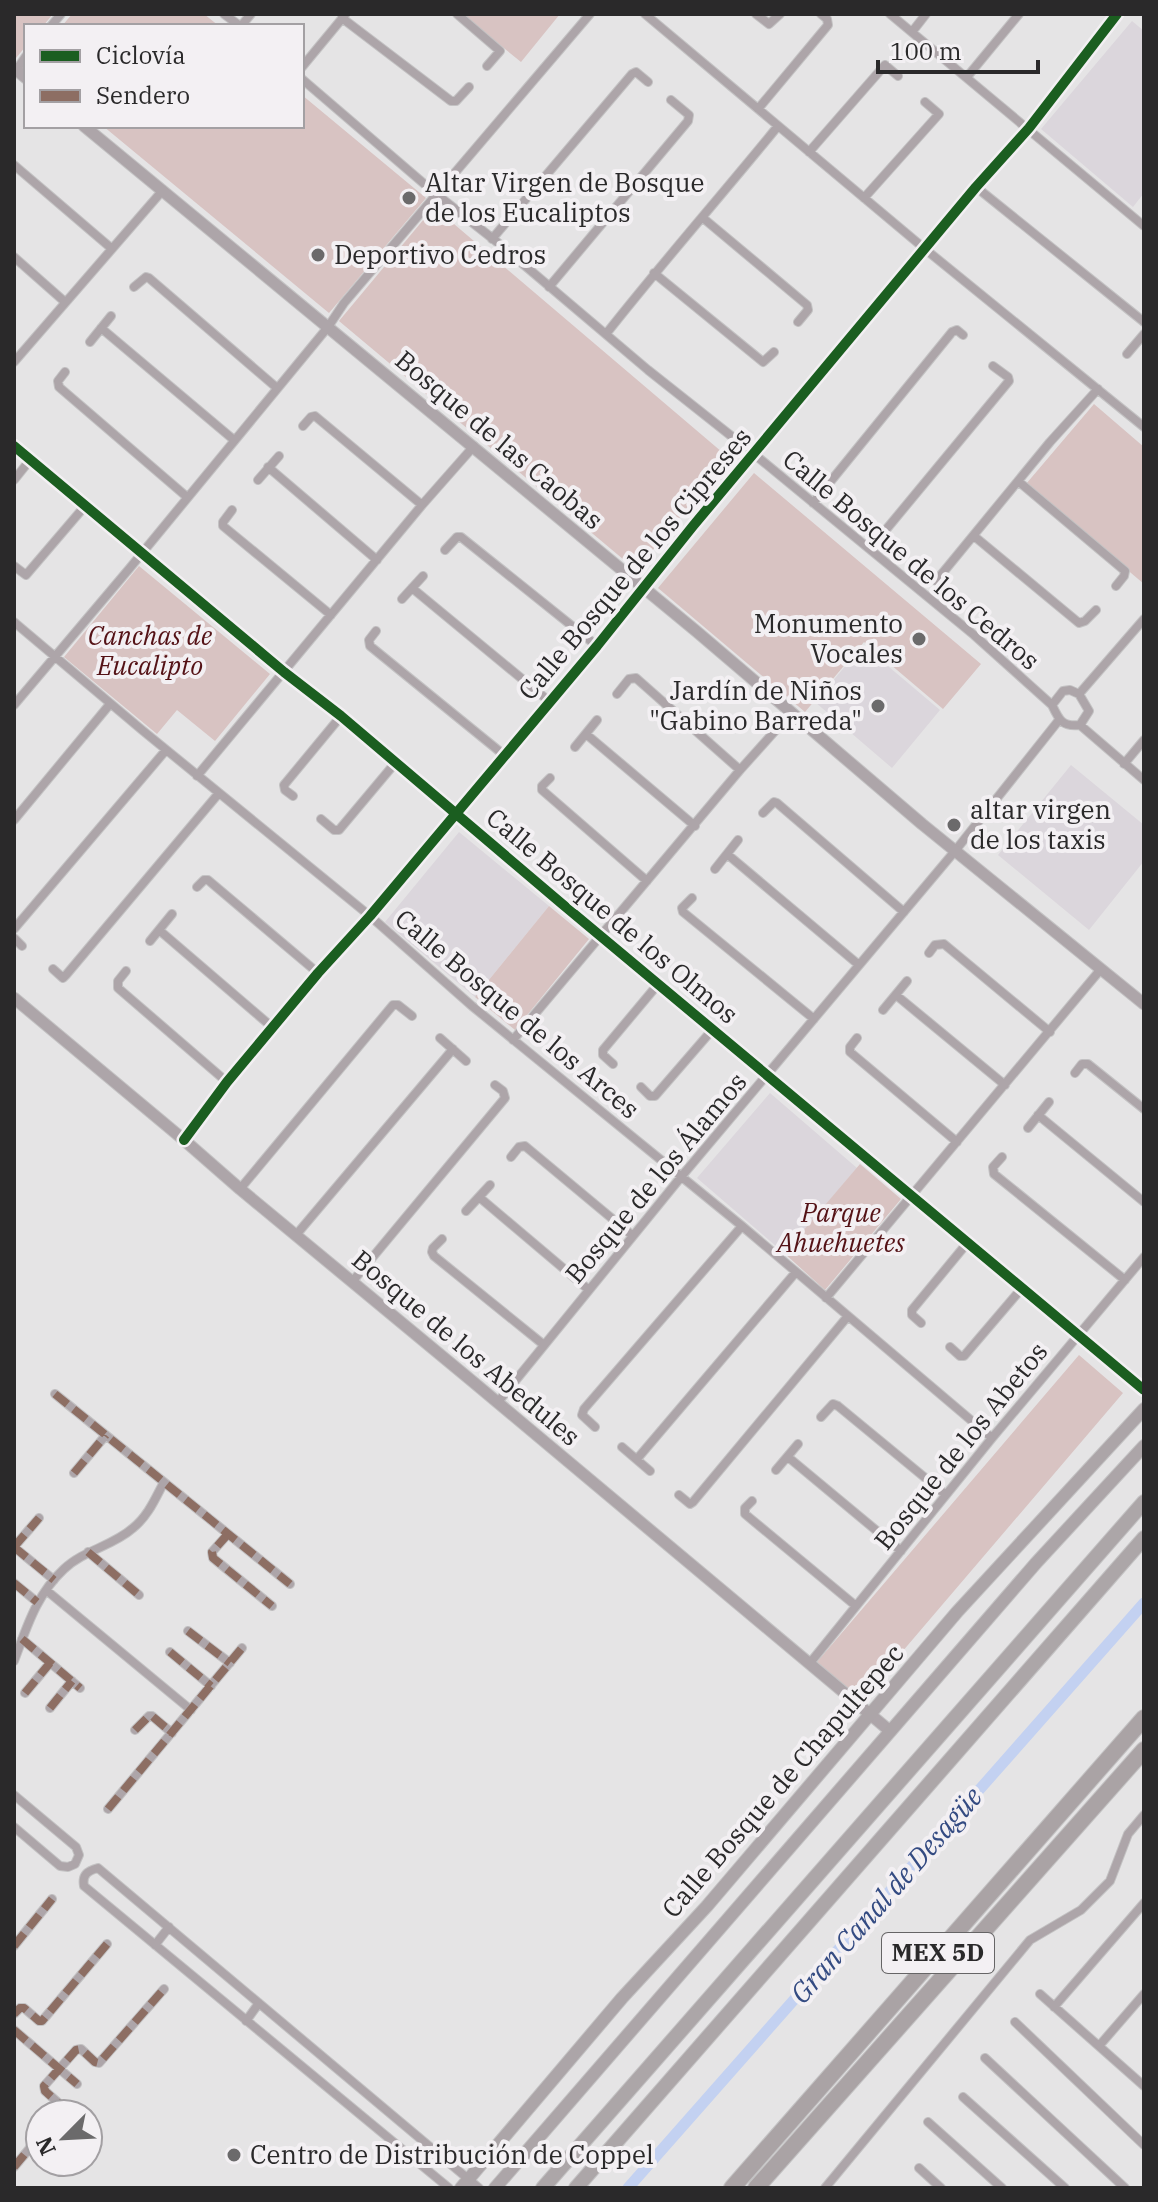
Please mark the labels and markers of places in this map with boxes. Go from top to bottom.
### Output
place label: Altar Virgen de Bosque de los Eucaliptos [425,165,704,229]
marker: Altar Virgen de Bosque de los Eucaliptos [400,189,418,207]
place label: Deportivo Cedros [334,237,546,271]
marker: Deportivo Cedros [309,246,327,264]
place label: Monumento Vocales [754,606,903,670]
marker: Monumento Vocales [910,630,928,648]
place label: Jardín de Niños "Gabino Barreda" [649,673,862,737]
marker: Jardín de Niños "Gabino Barreda" [869,697,887,715]
place label: altar virgen de los taxis [970,792,1111,856]
marker: altar virgen de los taxis [945,816,963,834]
place label: Centro de Distribución de Coppel [250,2137,654,2171]
marker: Centro de Distribución de Coppel [225,2146,243,2164]

